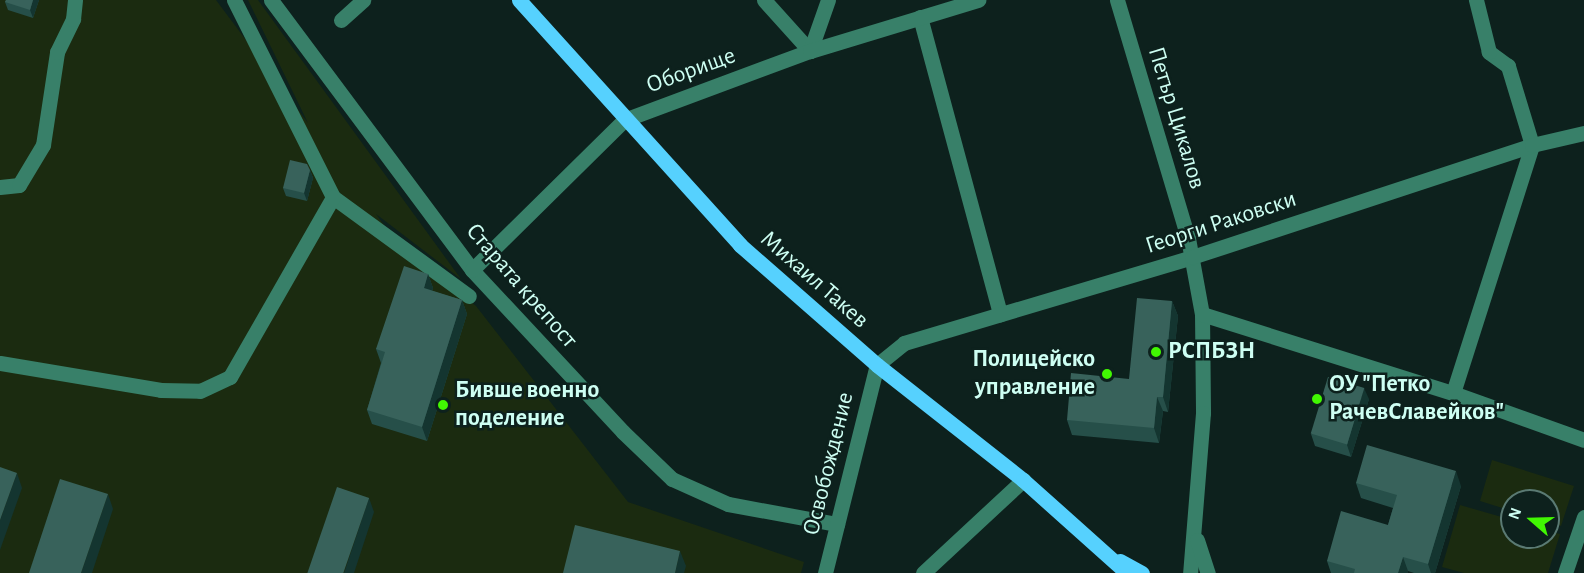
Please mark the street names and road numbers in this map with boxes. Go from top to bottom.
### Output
street label: Оборище [642,42,740,100]
street label: Петър Цикалов [1141,44,1211,192]
street label: Георги Раковски [1142,185,1300,261]
street label: Старата крепост [459,218,583,354]
street label: Михаил Такев [754,225,874,335]
street label: Освобождение [797,389,861,539]

